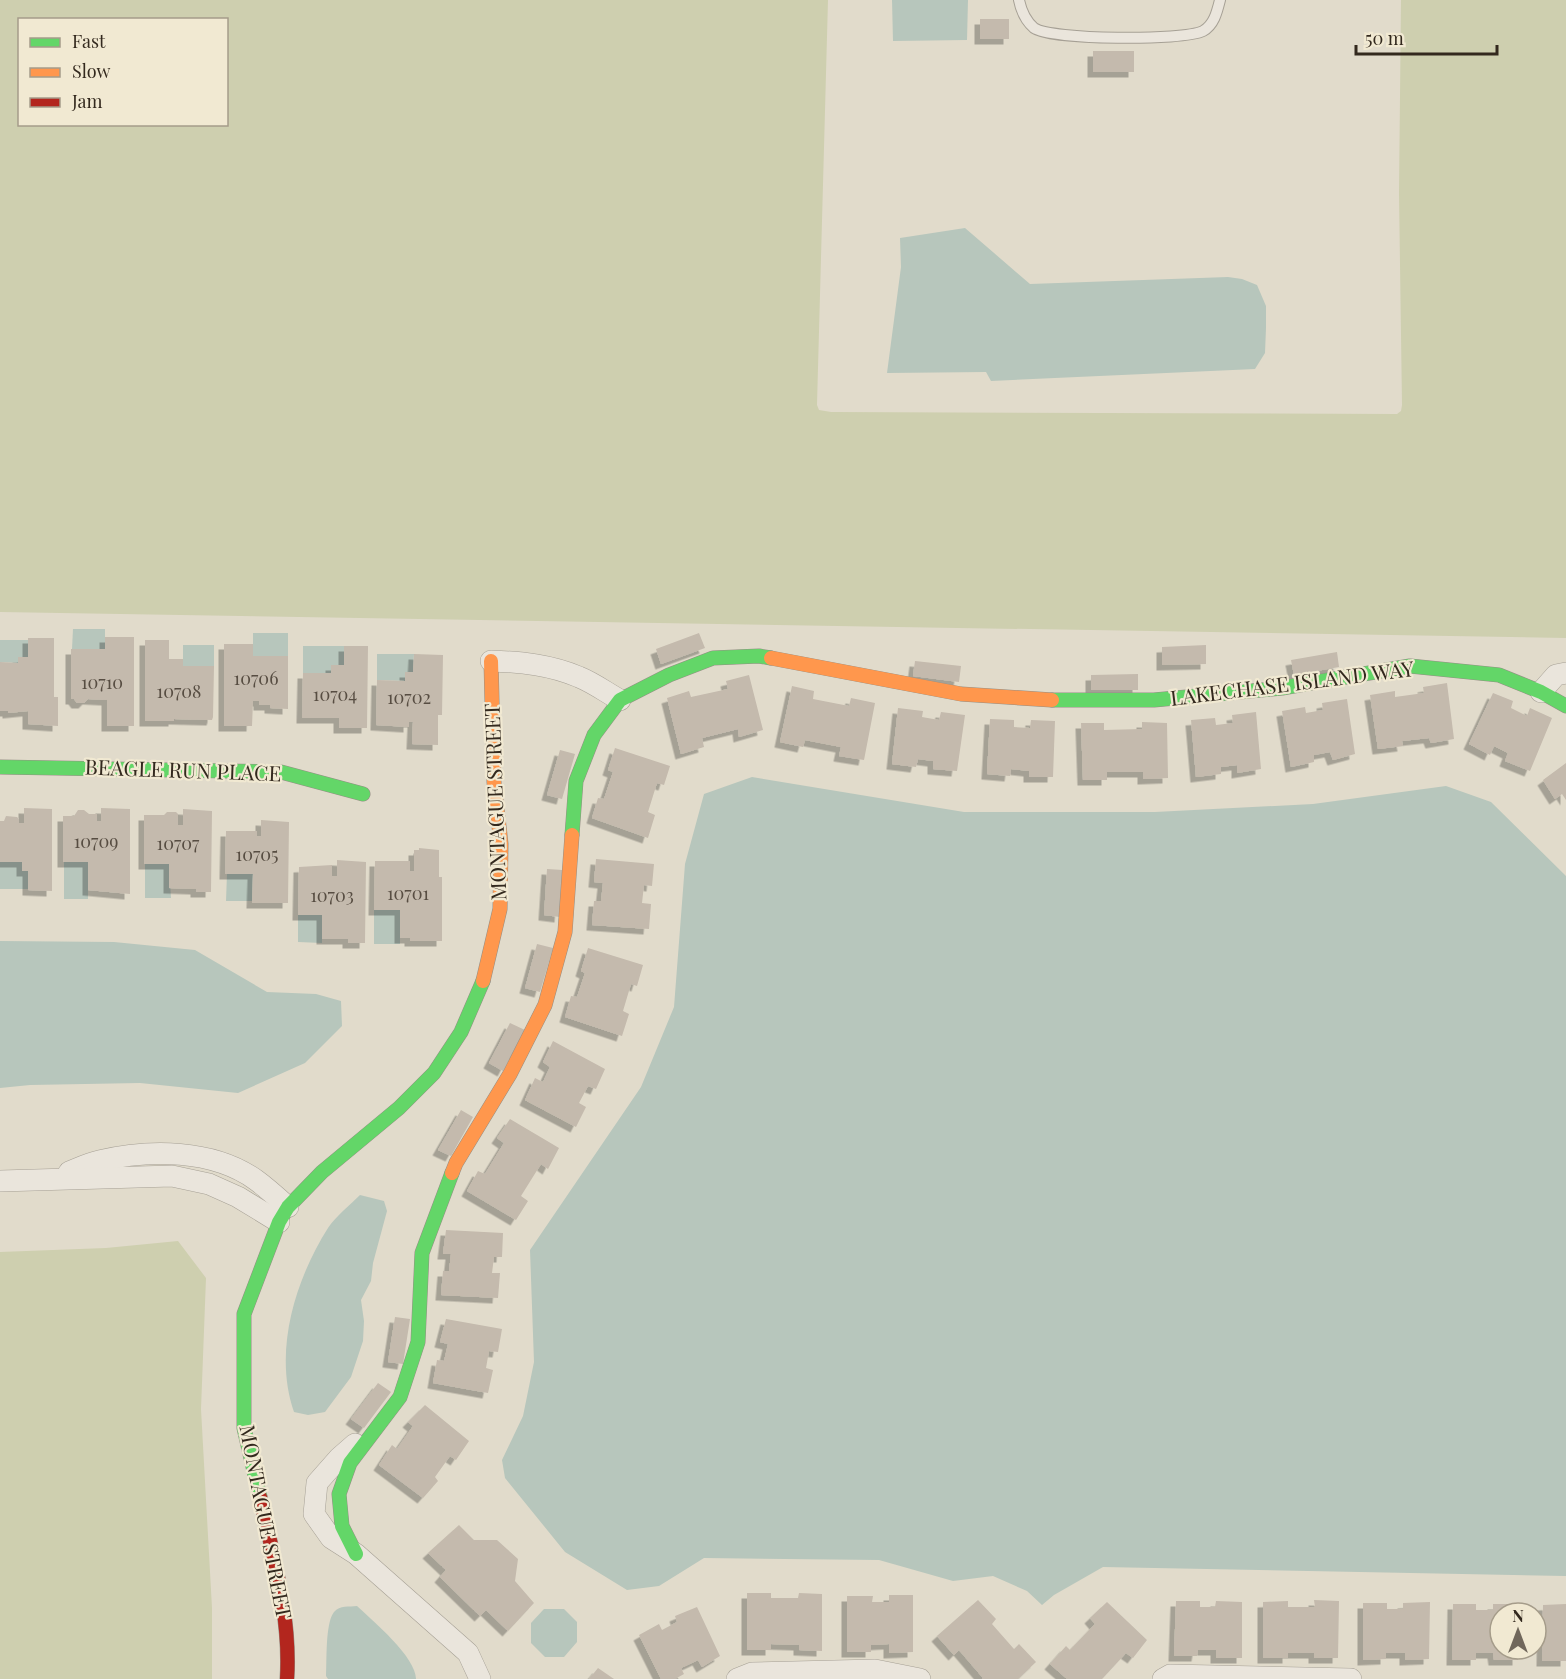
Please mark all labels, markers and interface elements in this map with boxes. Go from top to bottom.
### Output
legend [18,18,228,126]
scale bar [1356,18,1497,56]
text: 50 m [1365,26,1404,50]
text: Fast [72,29,106,53]
text: Slow [72,59,110,83]
text: Jam [71,89,102,113]
street label: LAKECHASE ISLAND WAY [1168,653,1416,711]
house number: 10706 [234,666,278,690]
house number: 10710 [81,670,123,694]
house number: 10708 [157,679,201,703]
house number: 10704 [313,682,357,706]
house number: 10702 [387,685,431,709]
street label: MONTAGUE STREET [477,703,511,901]
street label: BEAGLE RUN PLACE [84,752,282,786]
house number: 10709 [74,829,118,853]
house number: 10707 [157,831,200,855]
house number: 10705 [235,842,279,866]
house number: 10701 [387,881,429,905]
house number: 10703 [310,883,354,907]
street label: MONTAGUE STREET [234,1422,300,1621]
north arrow [1488,1601,1548,1661]
text: N [1512,1605,1524,1626]

